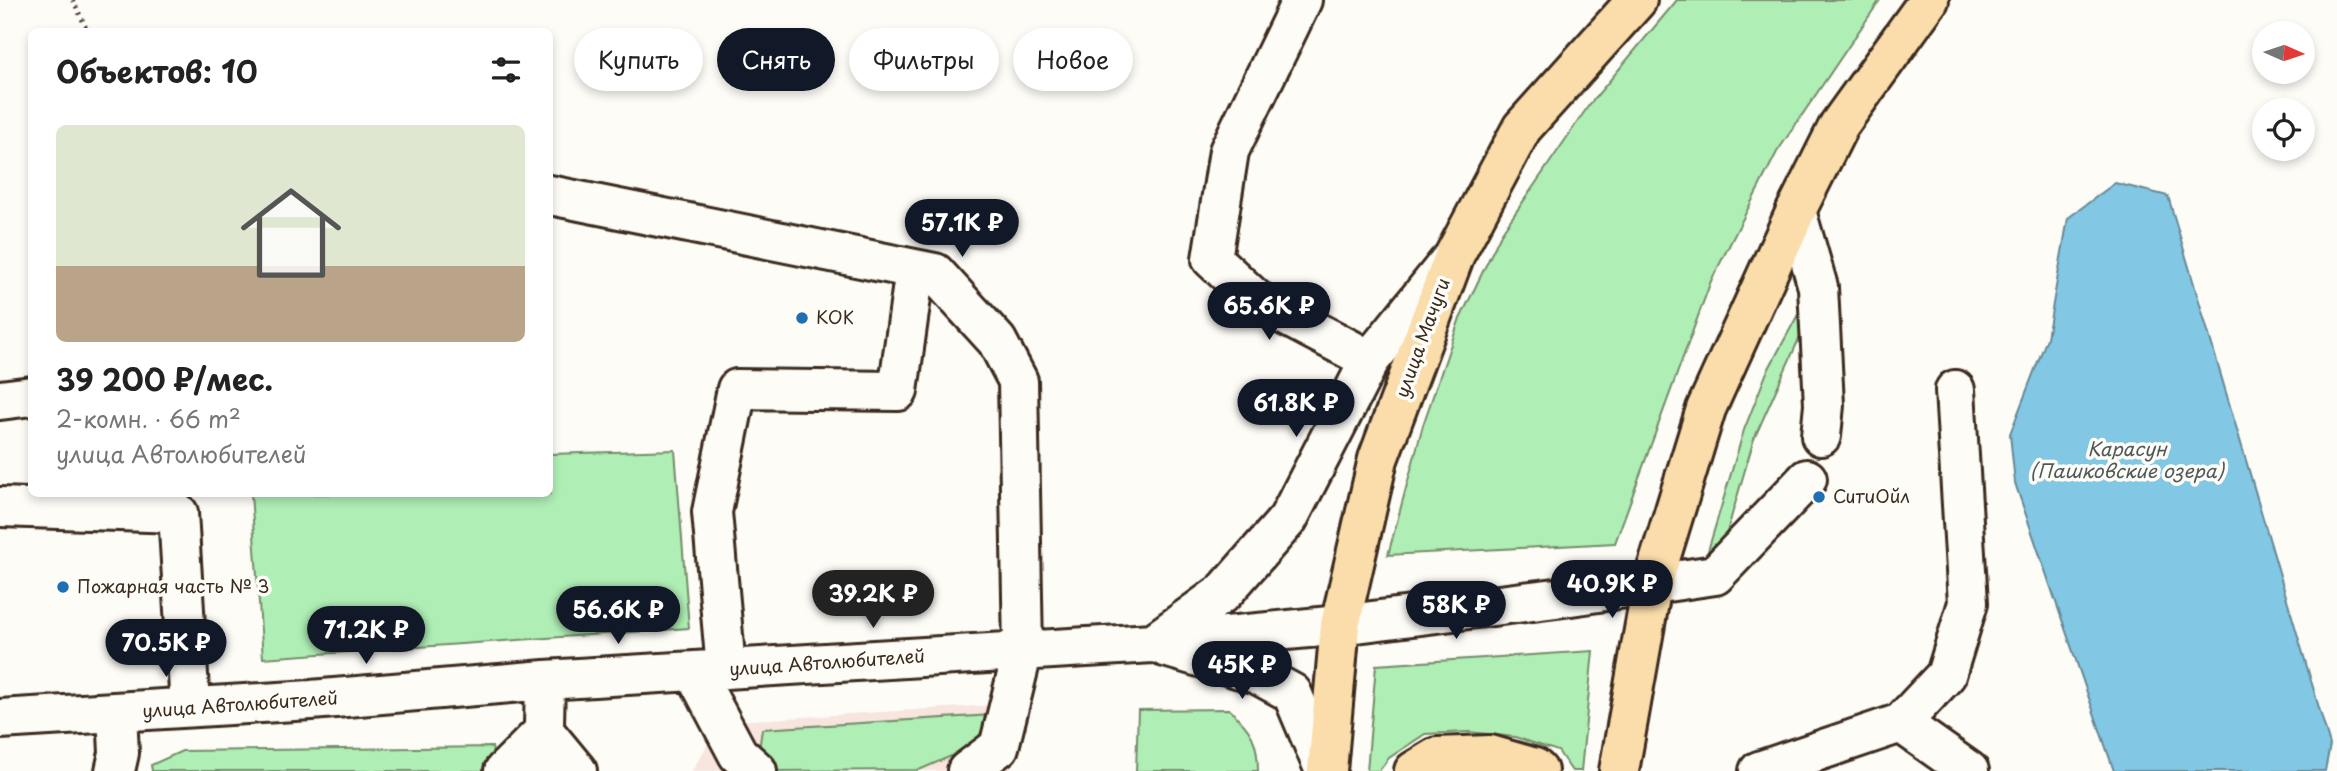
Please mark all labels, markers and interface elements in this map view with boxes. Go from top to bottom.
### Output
north arrow [2252,21,2315,84]
map controls [2252,21,2315,161]
chip: Купить [574,28,703,91]
chip: Снять [717,28,835,91]
chip: Фильтры [849,28,999,91]
chip: Новое [1013,28,1133,91]
text: Объектов: 10 [56,48,258,93]
icon: filters [487,51,525,89]
button: locate [2252,98,2315,161]
icon: home [228,170,354,296]
pin: 57.1K ₽ [897,200,1027,259]
text: 57.1K ₽ [921,204,1003,239]
street label: улица Мачуги [1387,274,1456,401]
pin: 65.6K ₽ [1204,282,1334,342]
text: 65.6K ₽ [1224,287,1315,322]
place label: КОК [816,303,854,330]
marker: КОК [794,310,810,326]
text: 39 200 ₽/мес. [56,356,273,401]
pin: 61.8K ₽ [1231,380,1361,439]
text: 61.8K ₽ [1253,384,1339,419]
text: 2-комн. · 66 m² [56,401,241,436]
water label: Карасун (Пашковские озера) [2030,434,2226,484]
text: улица Автолюбителей [56,436,307,471]
place label: СитиОйл [1833,482,1910,509]
marker: СитиОйл [1811,489,1827,505]
pin: 40.9K ₽ [1547,560,1677,620]
text: 40.9K ₽ [1567,565,1657,600]
pin: 39.2K ₽ [808,570,938,630]
place label: Пожарная часть № 3 [77,572,269,599]
text: 39.2K ₽ [828,575,918,610]
marker: Пожарная часть № 3 [55,579,71,595]
pin: 58K ₽ [1407,582,1505,641]
pin: 56.6K ₽ [553,586,683,646]
text: 58K ₽ [1422,586,1490,621]
text: 56.6K ₽ [572,591,664,626]
pin: 71.2K ₽ [301,606,431,666]
text: 71.2K ₽ [323,611,409,646]
pin: 70.5K ₽ [101,620,231,679]
text: 70.5K ₽ [121,624,211,659]
street label: улица Автолюбителей [728,641,926,682]
pin: 45K ₽ [1193,642,1291,701]
text: 45K ₽ [1208,646,1276,681]
street label: улица Автолюбителей [141,683,339,724]

